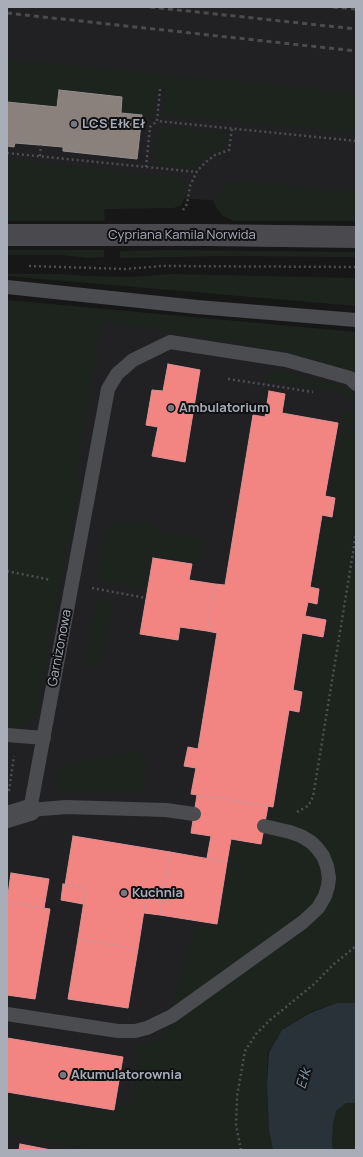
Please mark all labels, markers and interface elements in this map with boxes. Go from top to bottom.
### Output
place label: LCS Ełk Eł [82,116,145,132]
marker: LCS Ełk Eł [69,119,79,129]
street label: Cypriana Kamila Norwida [108,227,256,243]
place label: Ambulatorium [179,400,269,416]
marker: Ambulatorium [166,403,176,413]
street label: Garnizonowa [45,608,75,688]
place label: Kuchnia [132,885,183,901]
marker: Kuchnia [119,888,129,898]
place label: Akumulatorownia [71,1067,182,1083]
water label: Ełk [293,1067,315,1091]
marker: Akumulatorownia [58,1070,68,1080]

